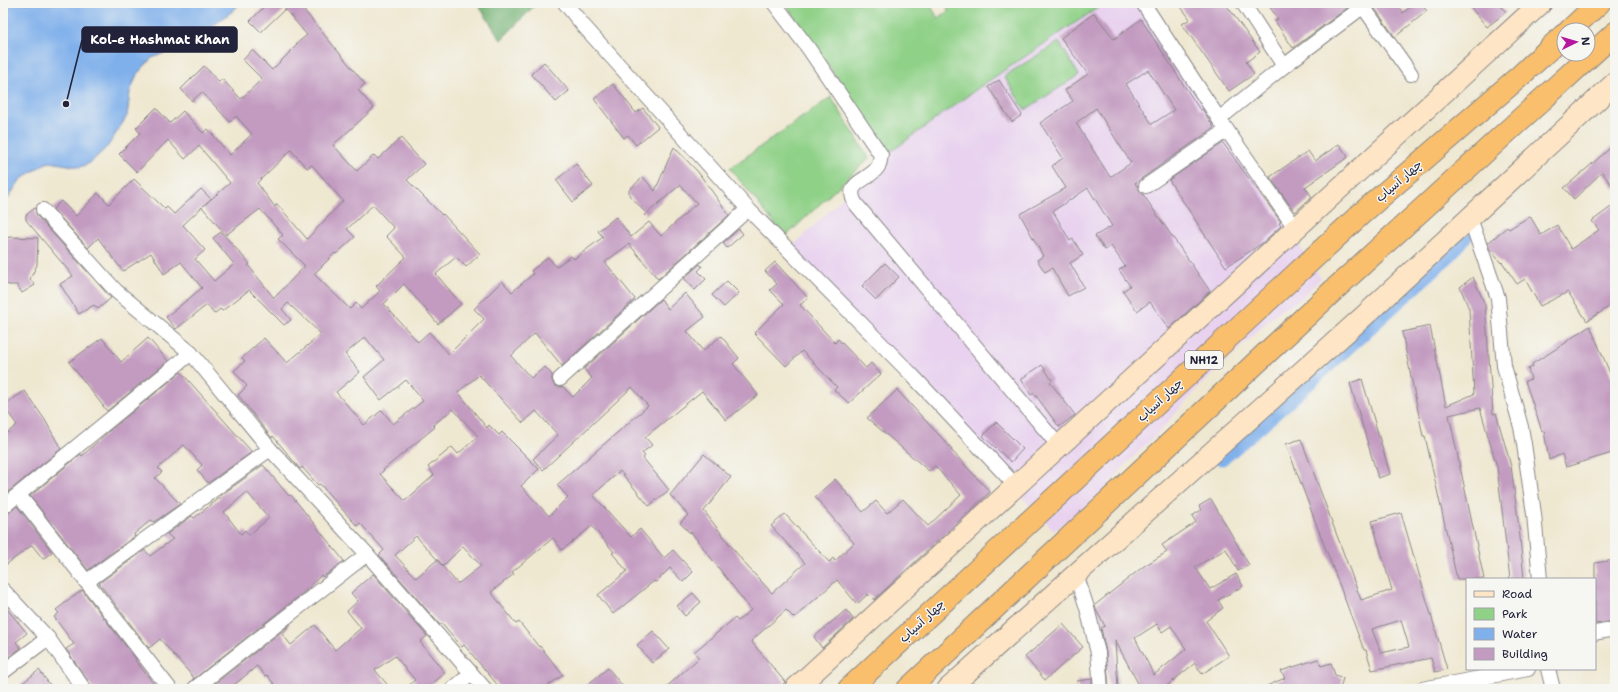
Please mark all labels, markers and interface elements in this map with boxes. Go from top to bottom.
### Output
north arrow [1556,22,1596,62]
callout: Kol-e Hashmat Khan [82,27,237,52]
text: Kol-e Hashmat Khan [90,31,230,48]
text: N [1578,36,1593,46]
street label: چهار آسیاب [1372,156,1426,206]
road number: NH12 [1185,351,1223,369]
street label: چهار آسیاب [1134,375,1186,425]
legend [1466,578,1596,670]
text: Road [1502,586,1533,602]
street label: چهار آسیاب [896,596,948,646]
text: Park [1502,606,1528,622]
text: Water [1502,626,1538,642]
text: Building [1502,646,1548,662]

